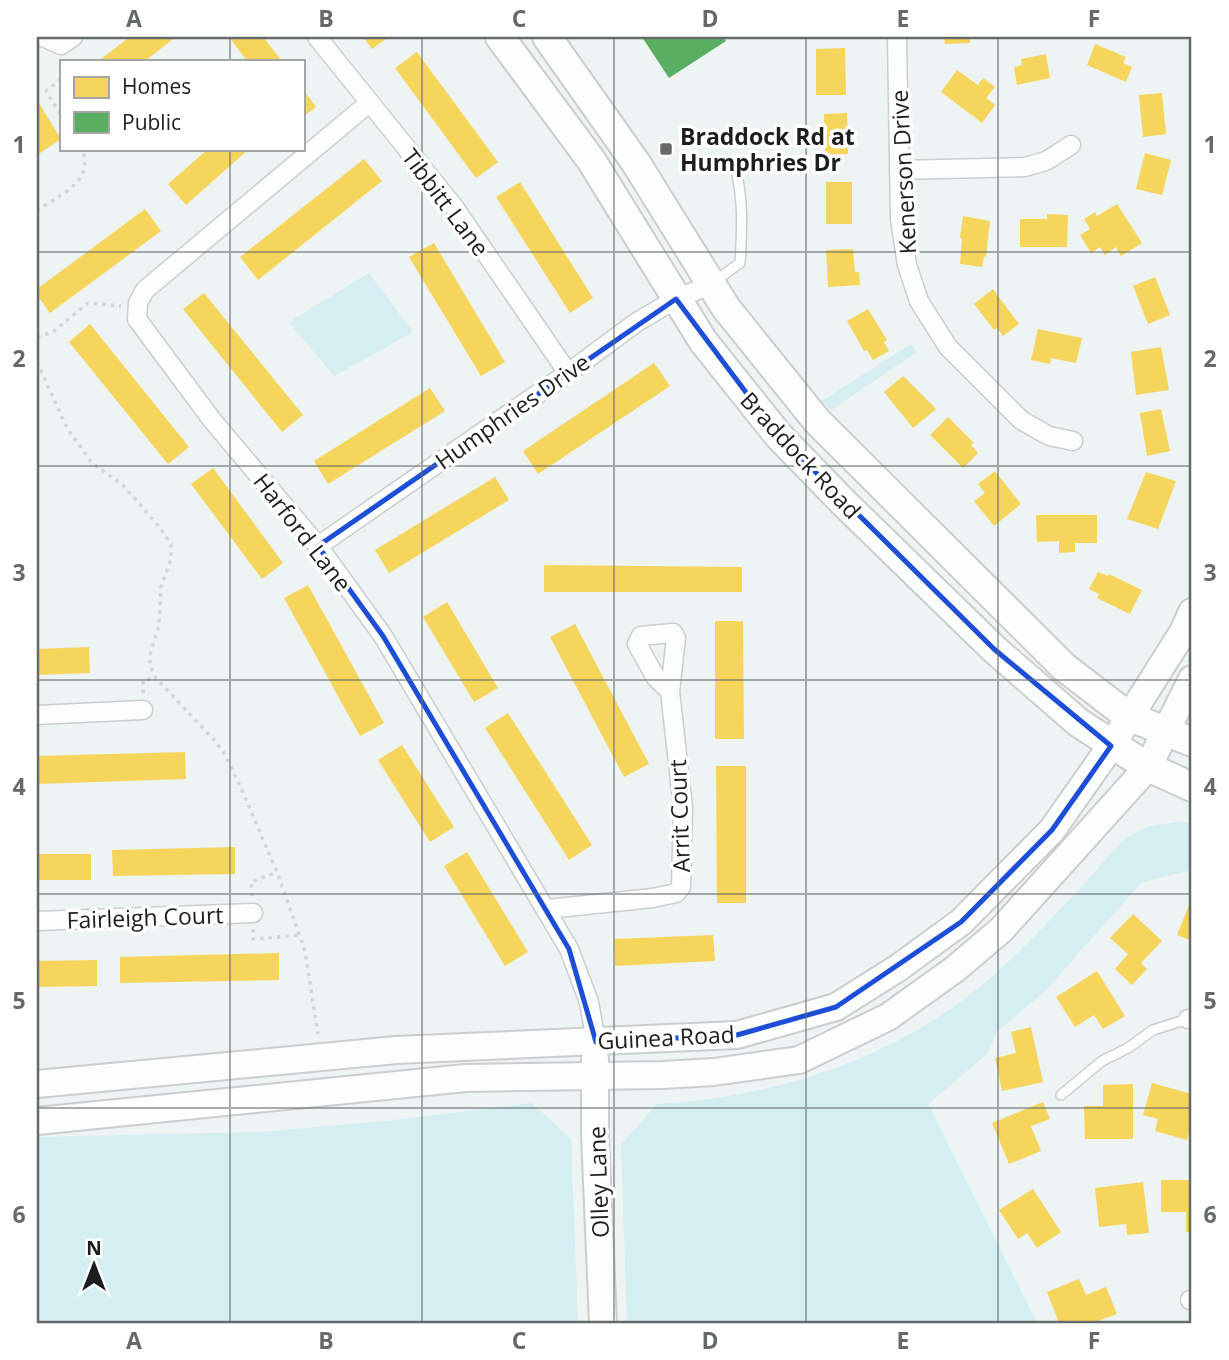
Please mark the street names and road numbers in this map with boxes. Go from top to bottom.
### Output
street label: Kenerson Drive [883,89,923,255]
street label: Tibbitt Lane [395,142,497,262]
street label: Humphries Drive [428,346,596,476]
street label: Braddock Road [734,384,868,526]
street label: Harford Lane [247,466,359,598]
street label: Arrit Court [661,759,697,873]
street label: Fairleigh Court [66,898,224,936]
street label: Guinea Road [597,1017,735,1057]
street label: Olley Lane [580,1126,616,1238]

